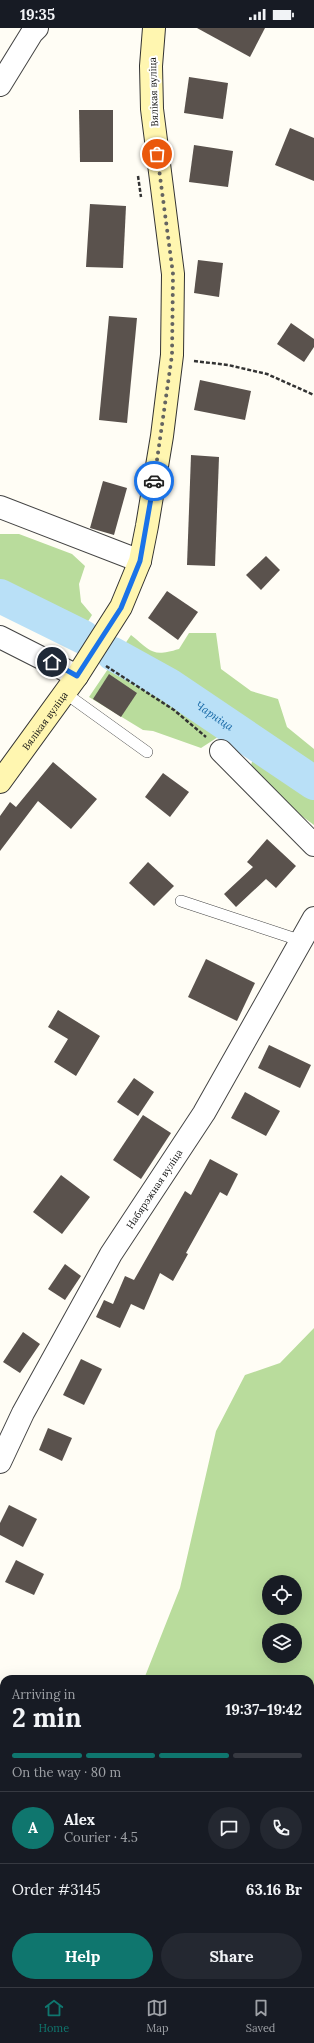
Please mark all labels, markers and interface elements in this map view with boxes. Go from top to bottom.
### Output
text: 19:35 [20,5,55,24]
street label: Вялікая вуліца [146,57,161,127]
pin [140,137,174,171]
icon: bag [146,143,168,165]
courier [134,461,174,501]
icon: car [143,470,165,492]
pin [35,645,69,679]
icon: home [41,651,63,673]
street label: Вялікая вуліца [19,689,71,753]
water label: Чарніца [193,698,237,734]
street label: Набярэжная вуліца [123,1147,185,1231]
map controls [262,1575,302,1663]
button: locate [262,1575,302,1615]
button: layers [262,1623,302,1663]
text: Arriving in [12,1686,75,1703]
text: 19:37–19:42 [225,1700,302,1719]
text: 2 min [12,1701,82,1734]
text: On the way · 80 m [12,1764,121,1781]
button: chat [208,1807,250,1849]
button: phone [260,1807,302,1849]
text: Alex [64,1810,95,1829]
text: A [28,1818,38,1837]
text: Courier · 4.5 [64,1829,138,1846]
text: Order #3145 [12,1880,100,1899]
text: 63.16 Br [246,1880,302,1899]
button: Help [12,1933,153,1979]
button: Share [161,1933,302,1979]
tab: Home [39,1997,69,2035]
tab: Map [146,1997,169,2035]
tab: Saved [246,1997,275,2035]

